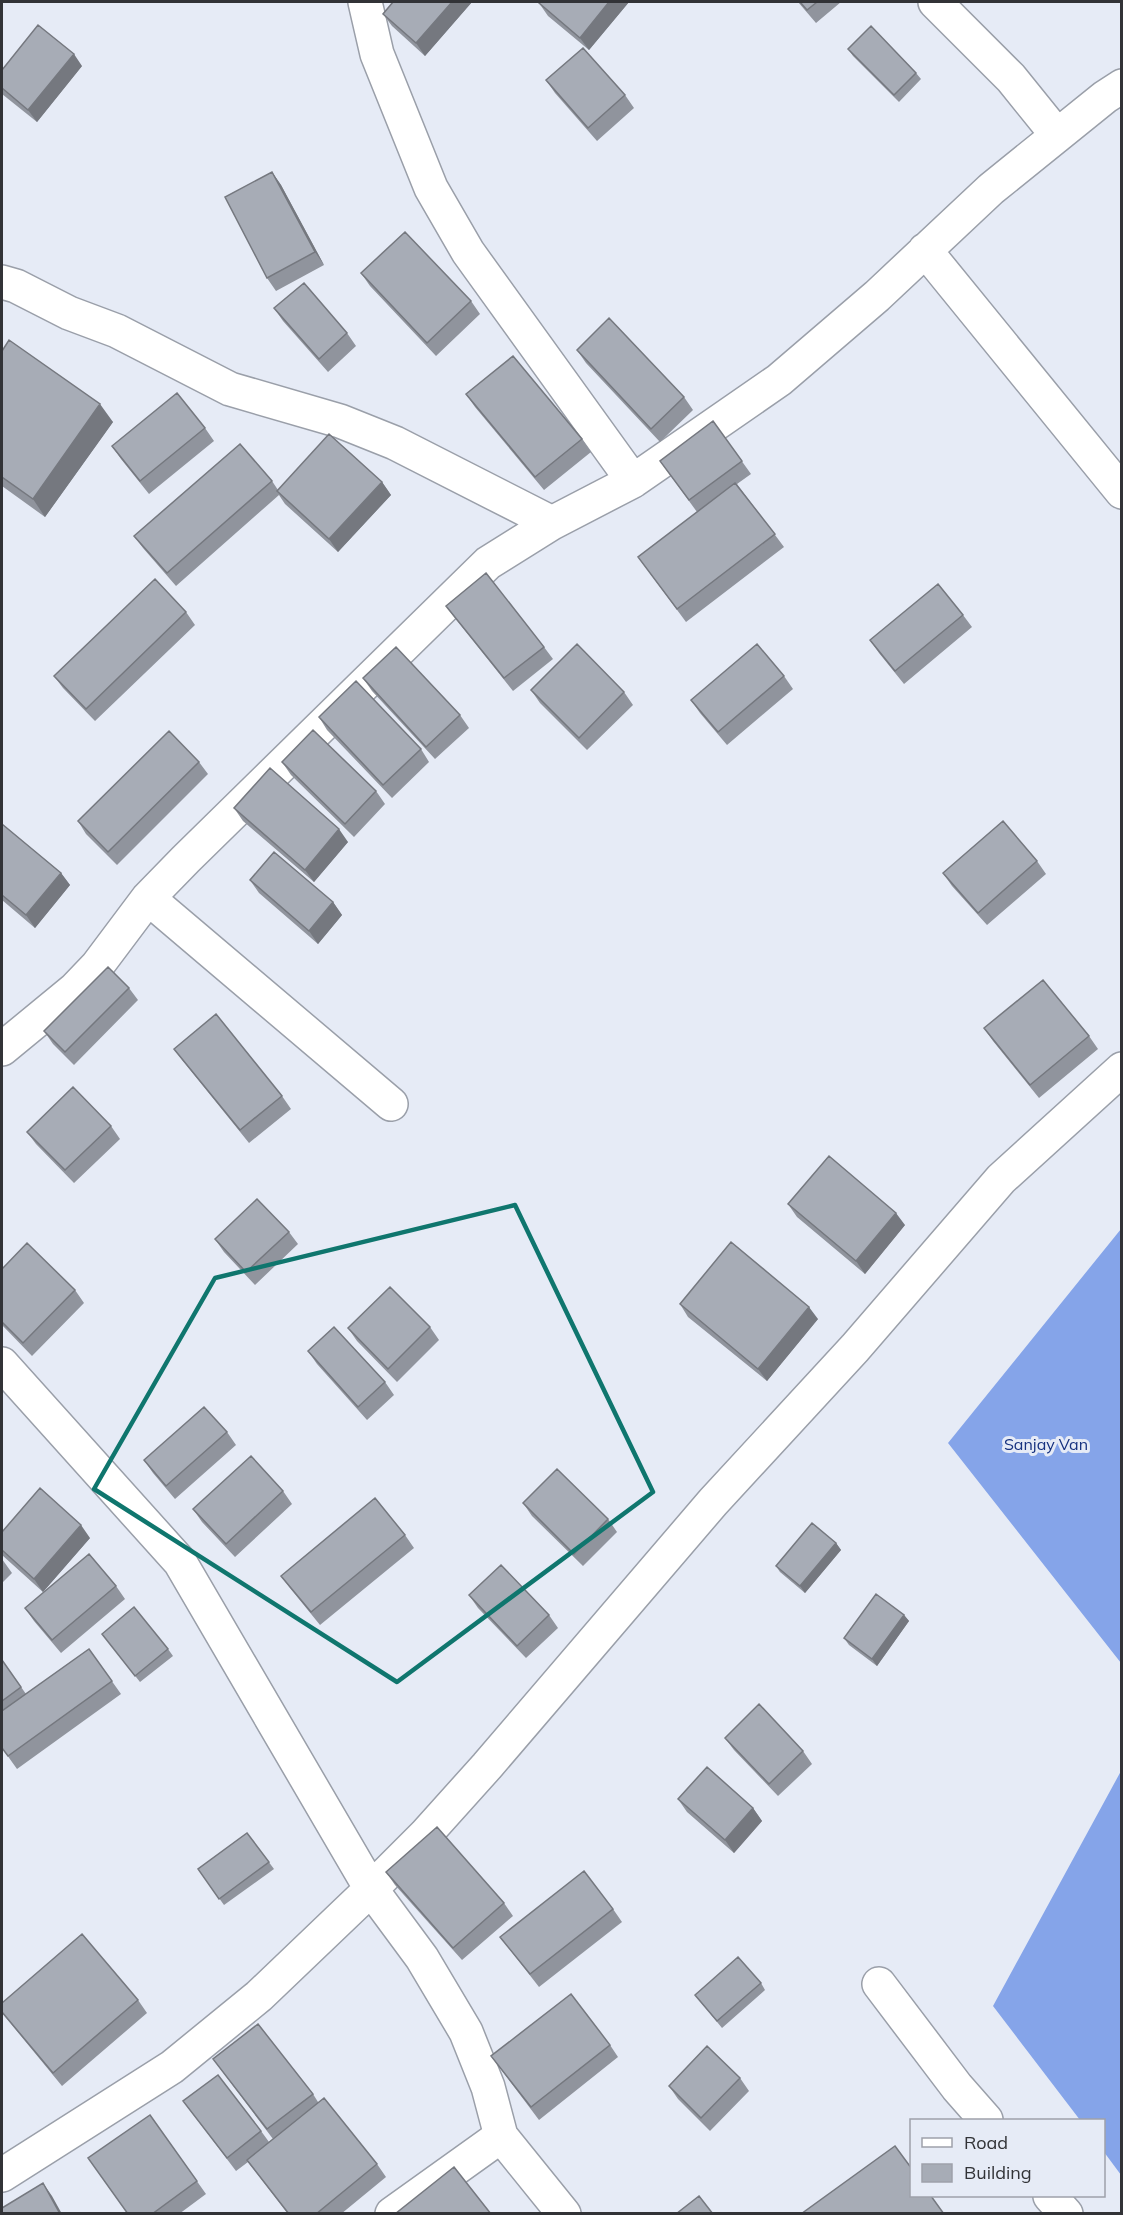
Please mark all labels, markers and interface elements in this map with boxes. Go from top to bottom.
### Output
park label: Sanjay Van [1004,1434,1088,1454]
legend [910,2119,1105,2197]
text: Road [964,2131,1008,2154]
text: Building [964,2161,1032,2184]

